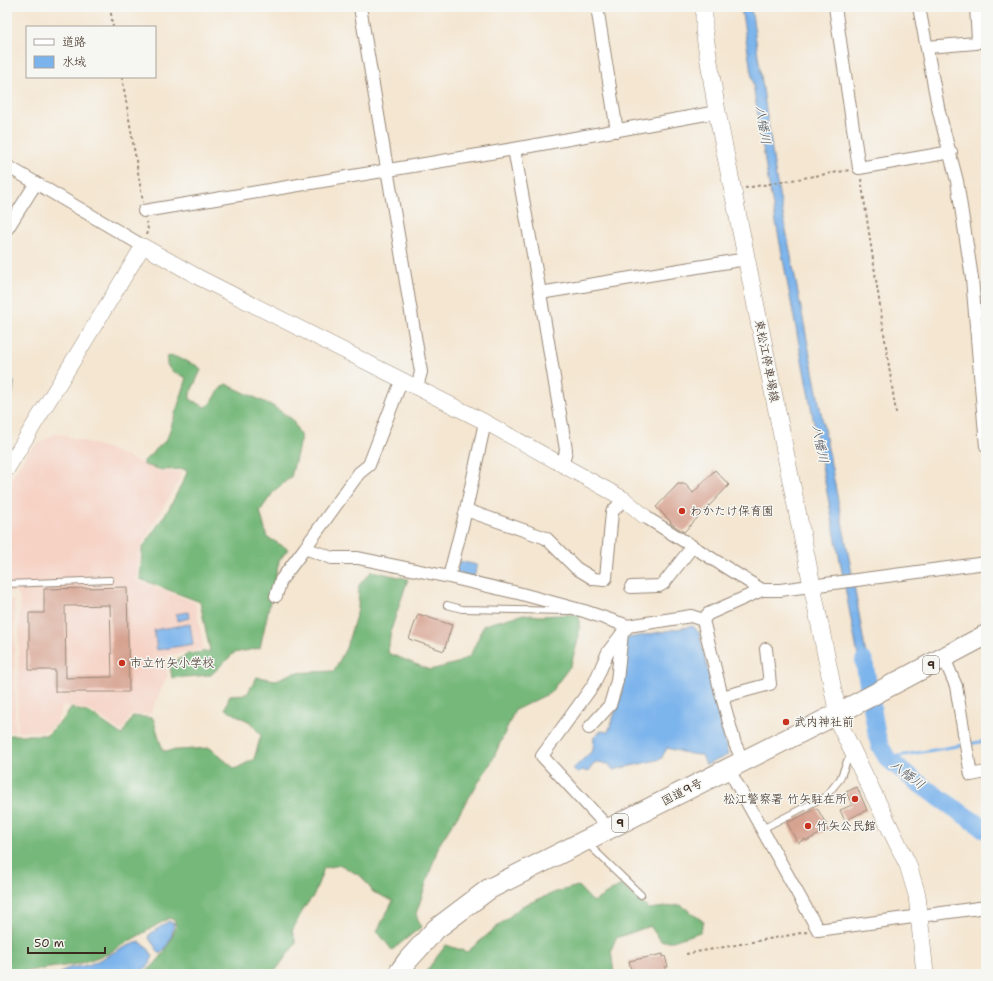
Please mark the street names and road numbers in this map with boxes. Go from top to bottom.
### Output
street label: 東松江停車場線 [751,318,783,404]
road number: 9 [923,656,939,674]
street label: 国道9号 [659,775,705,809]
road number: 9 [612,814,628,832]

